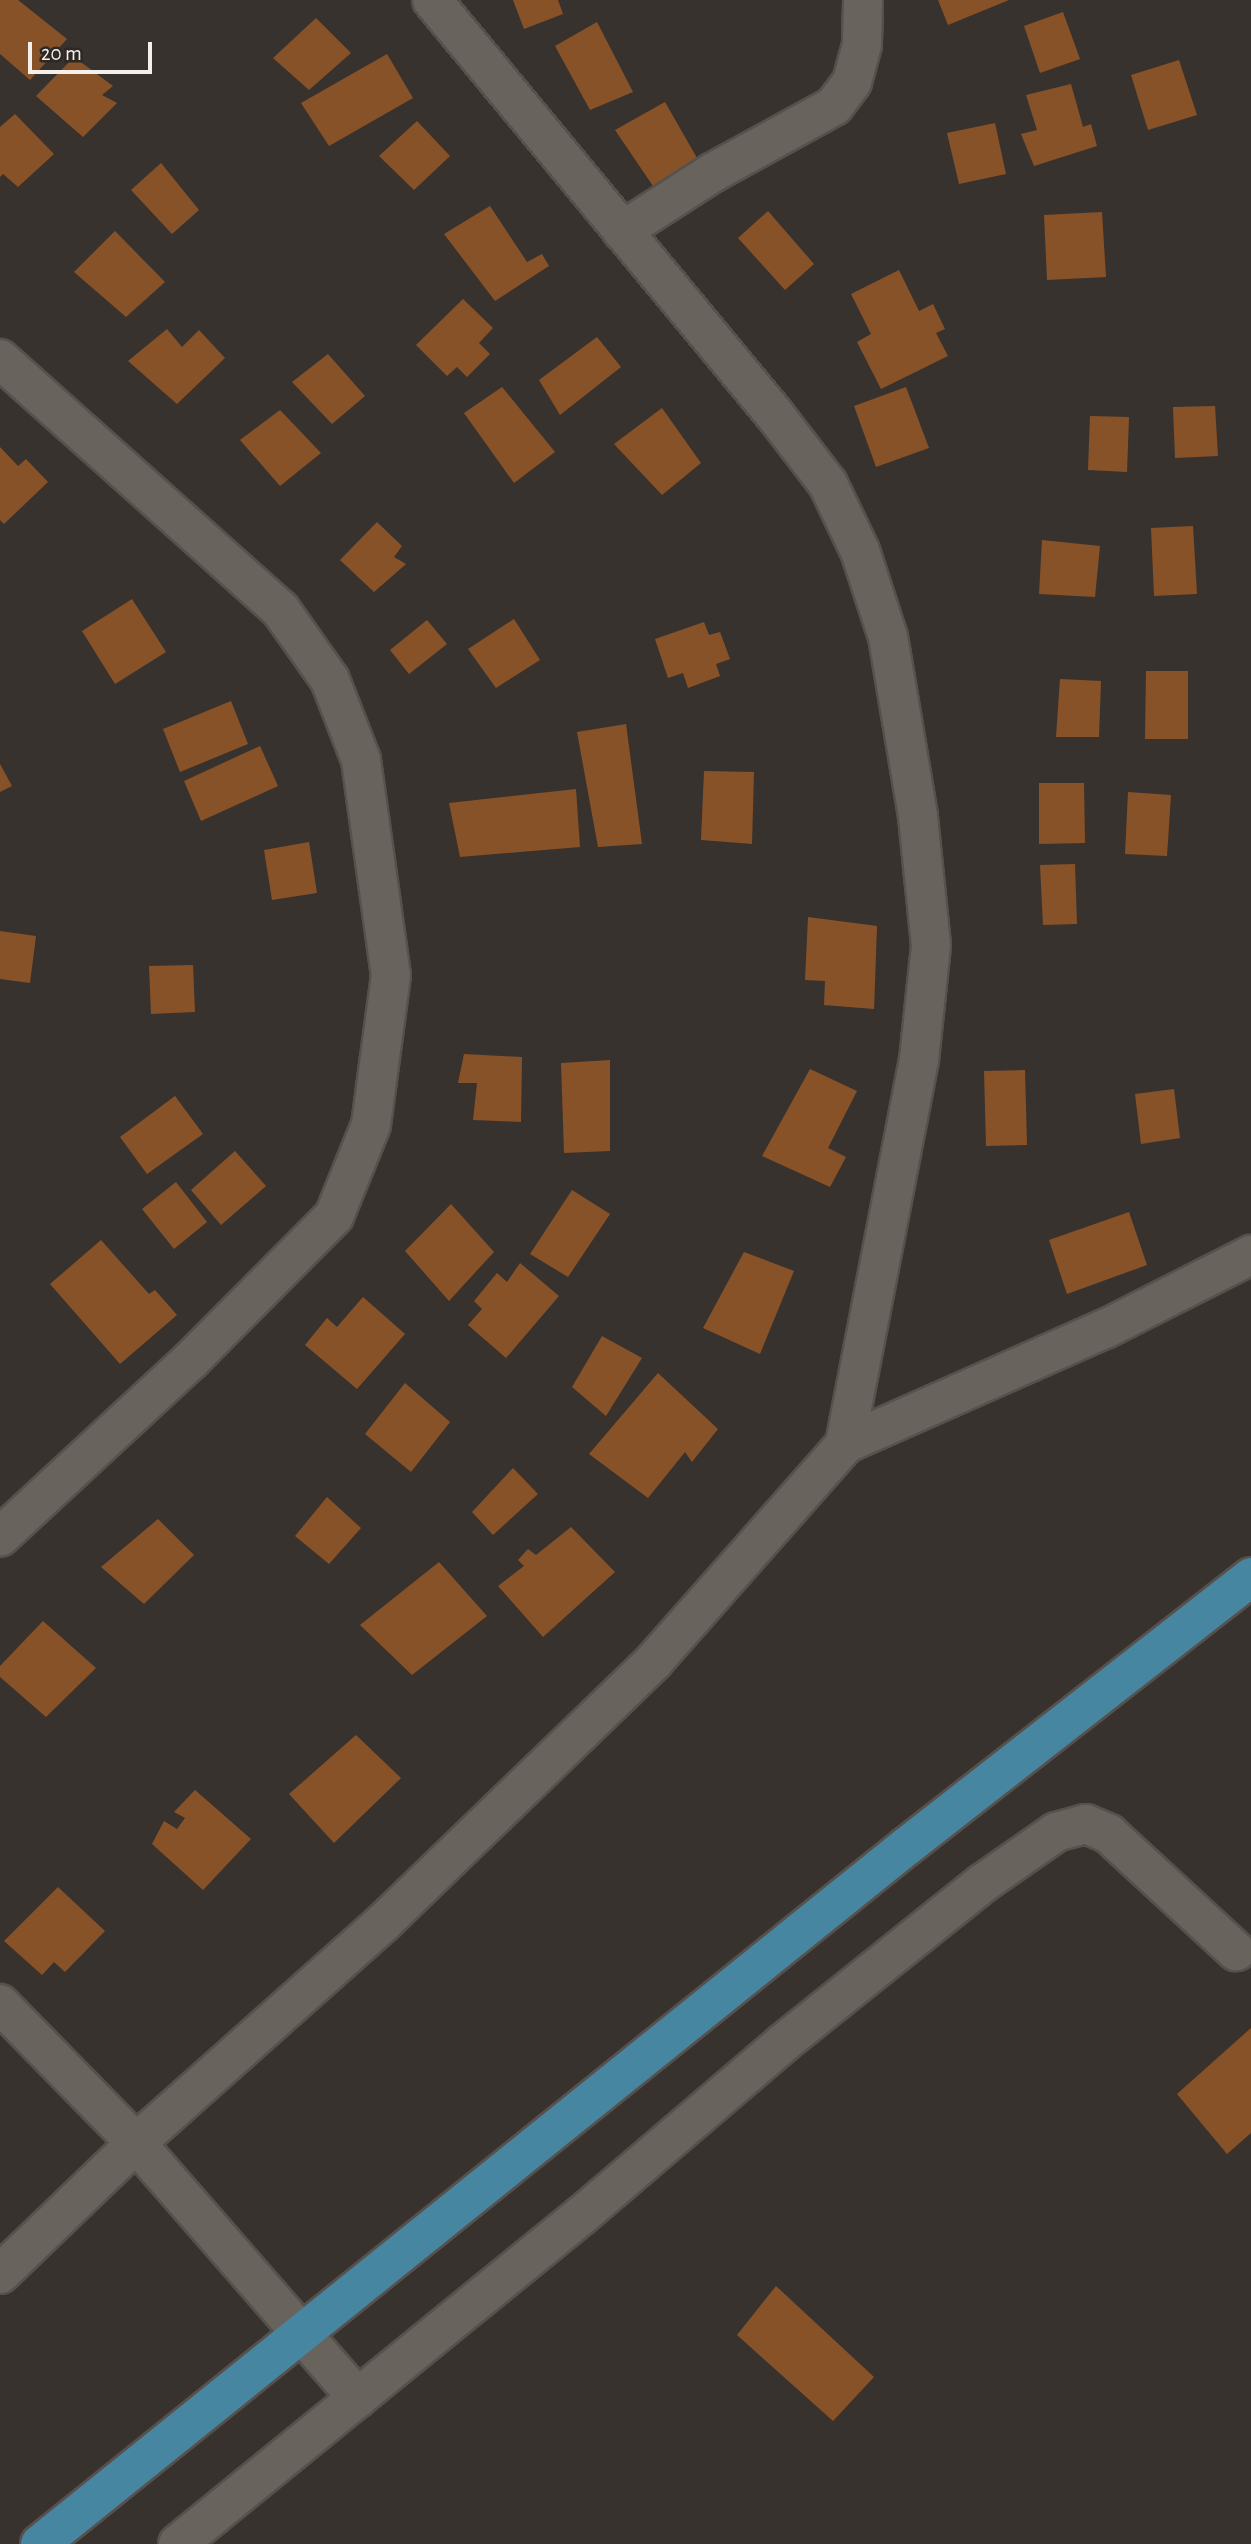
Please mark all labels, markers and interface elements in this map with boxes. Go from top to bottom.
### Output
scale bar [32,28,156,72]
text: 20 m [41,43,82,64]

